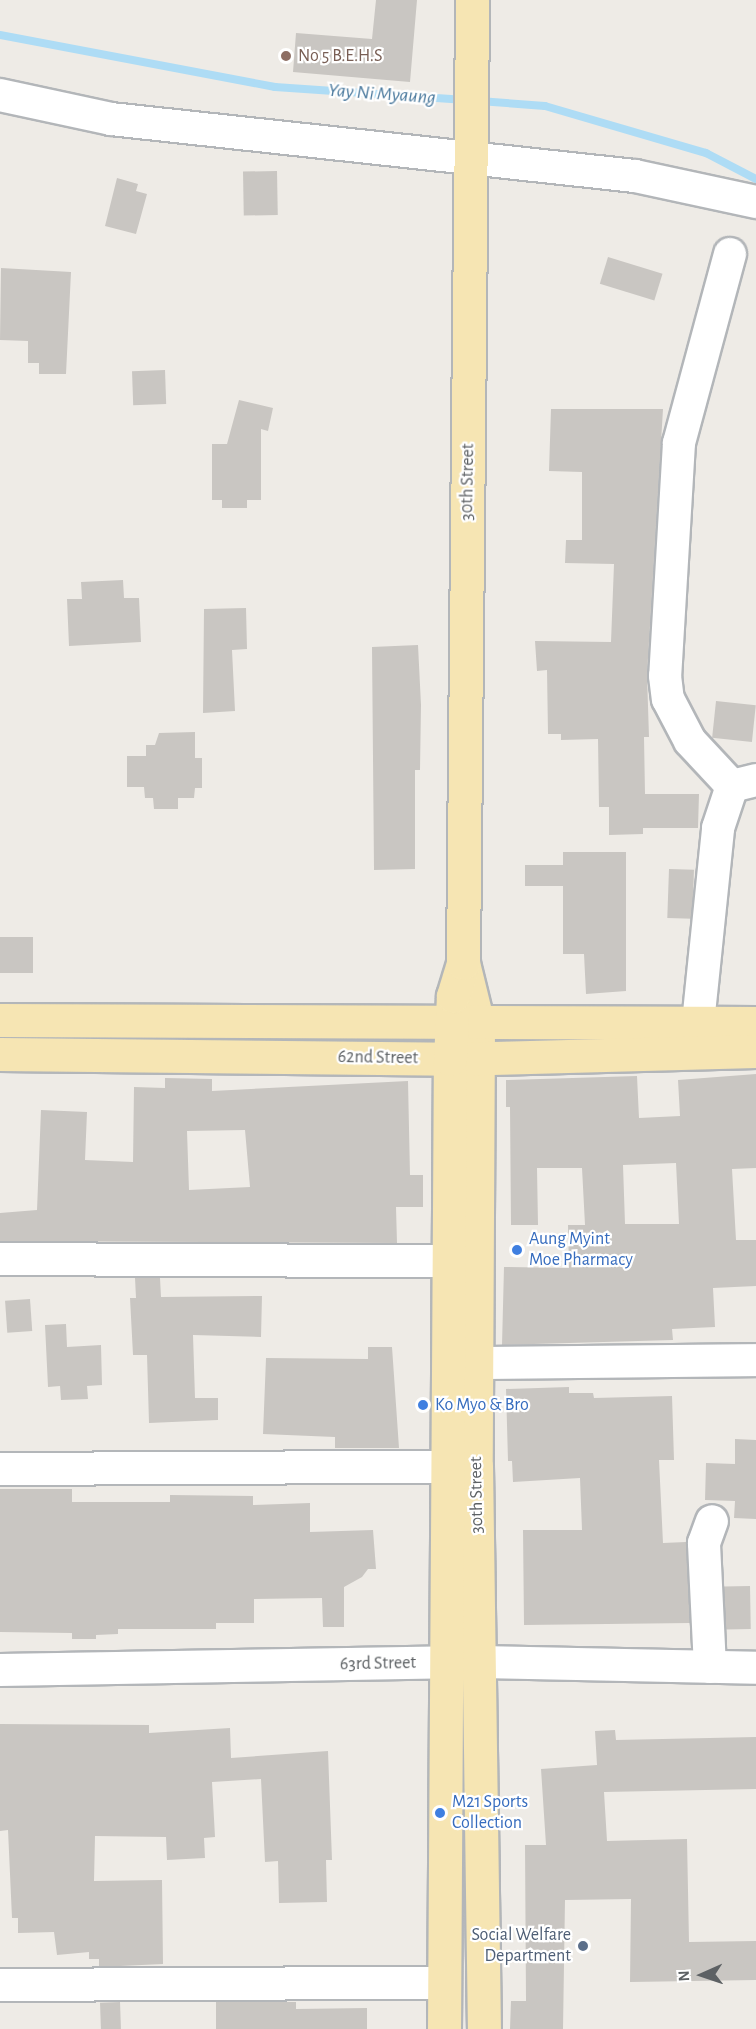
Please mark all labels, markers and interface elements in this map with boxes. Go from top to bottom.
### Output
place label: No 5 B.E.H.S [298,45,382,67]
marker: No 5 B.E.H.S [279,49,293,63]
water label: Yay Ni Myaung [327,78,437,110]
street label: 30th Street [457,443,479,521]
street label: 62nd Street [338,1046,418,1070]
place label: Aung Myint Moe Pharmacy [529,1229,633,1272]
marker: Aung Myint Moe Pharmacy [510,1243,524,1257]
place label: Ko Myo & Bro [435,1394,529,1416]
marker: Ko Myo & Bro [416,1398,430,1412]
street label: 30th Street [466,1456,488,1534]
street label: 63rd Street [340,1653,416,1675]
place label: M21 Sports Collection [452,1792,528,1834]
marker: M21 Sports Collection [433,1806,447,1820]
place label: Social Welfare Department [471,1925,571,1968]
marker: Social Welfare Department [576,1939,590,1953]
north arrow [672,1945,732,2005]
text: N [676,1970,692,1982]

